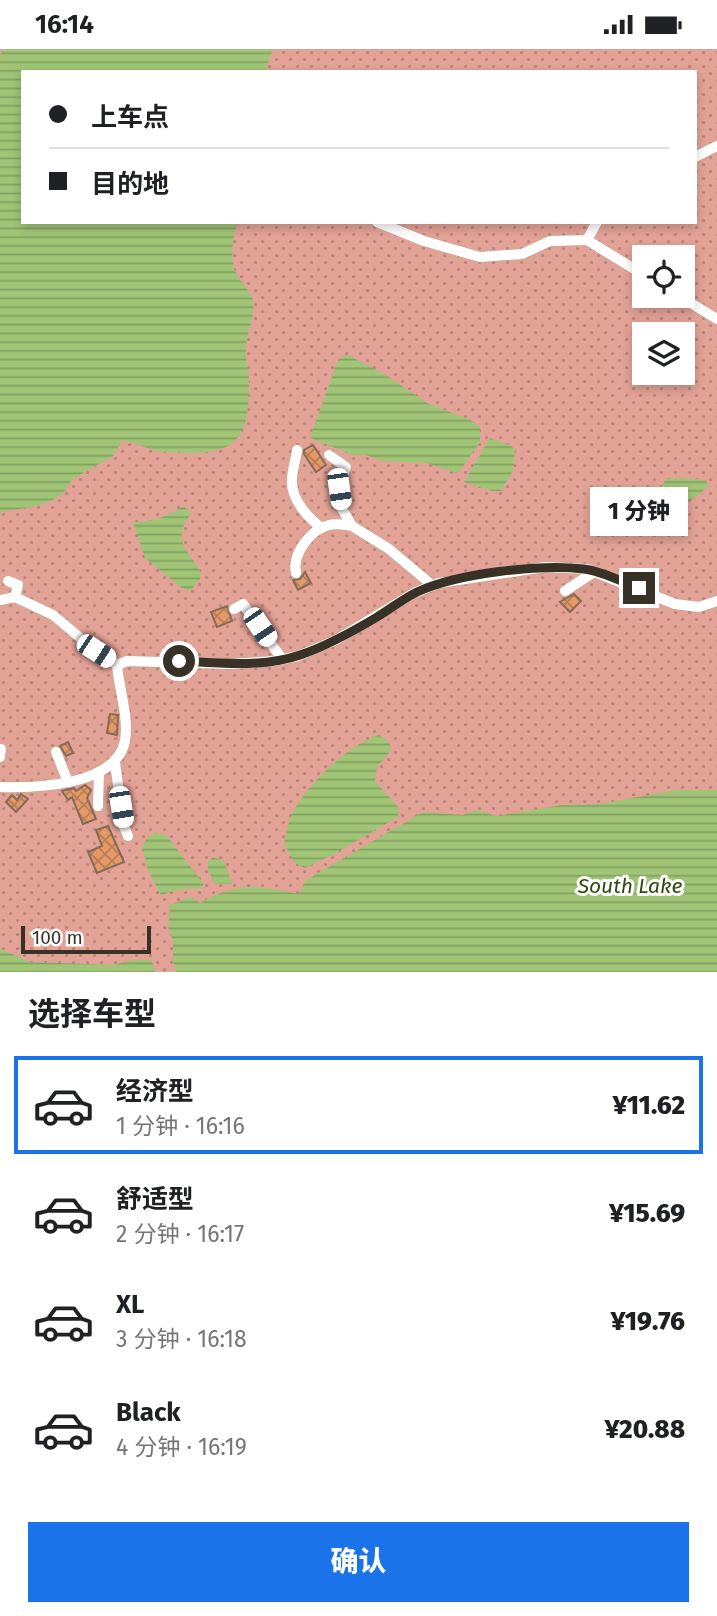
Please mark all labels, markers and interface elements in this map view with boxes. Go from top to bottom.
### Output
text: 16:14 [35,9,94,40]
text: 上车点 [91,102,169,133]
text: 目的地 [91,169,169,200]
map controls [632,245,695,385]
button: locate [632,245,695,308]
button: layers [632,322,695,385]
car [326,467,353,511]
callout: 1 分钟 [590,487,688,535]
text: 1 分钟 [608,497,670,525]
route end [623,572,655,604]
car [240,604,281,650]
car [73,631,120,671]
route start [163,645,195,677]
car [108,785,135,829]
water label: South Lake [577,873,682,899]
scale bar [21,923,150,955]
text: 100 m [32,926,83,949]
text: 选择车型 [28,995,156,1033]
icon: car [32,1074,95,1137]
text: 经济型 [116,1076,194,1107]
text: ¥11.62 [613,1090,685,1121]
text: 1 分钟 · 16:16 [116,1112,245,1140]
icon: car [32,1182,95,1245]
text: 舒适型 [116,1184,194,1215]
text: ¥15.69 [609,1198,685,1229]
text: 2 分钟 · 16:17 [116,1220,244,1248]
text: XL [116,1289,144,1320]
icon: car [32,1290,95,1353]
text: ¥19.76 [611,1306,685,1337]
text: 3 分钟 · 16:18 [116,1325,247,1353]
text: Black [116,1397,181,1428]
icon: car [32,1398,95,1461]
text: ¥20.88 [604,1414,685,1445]
text: 4 分钟 · 16:19 [116,1433,247,1461]
button: 确认 [28,1522,689,1602]

